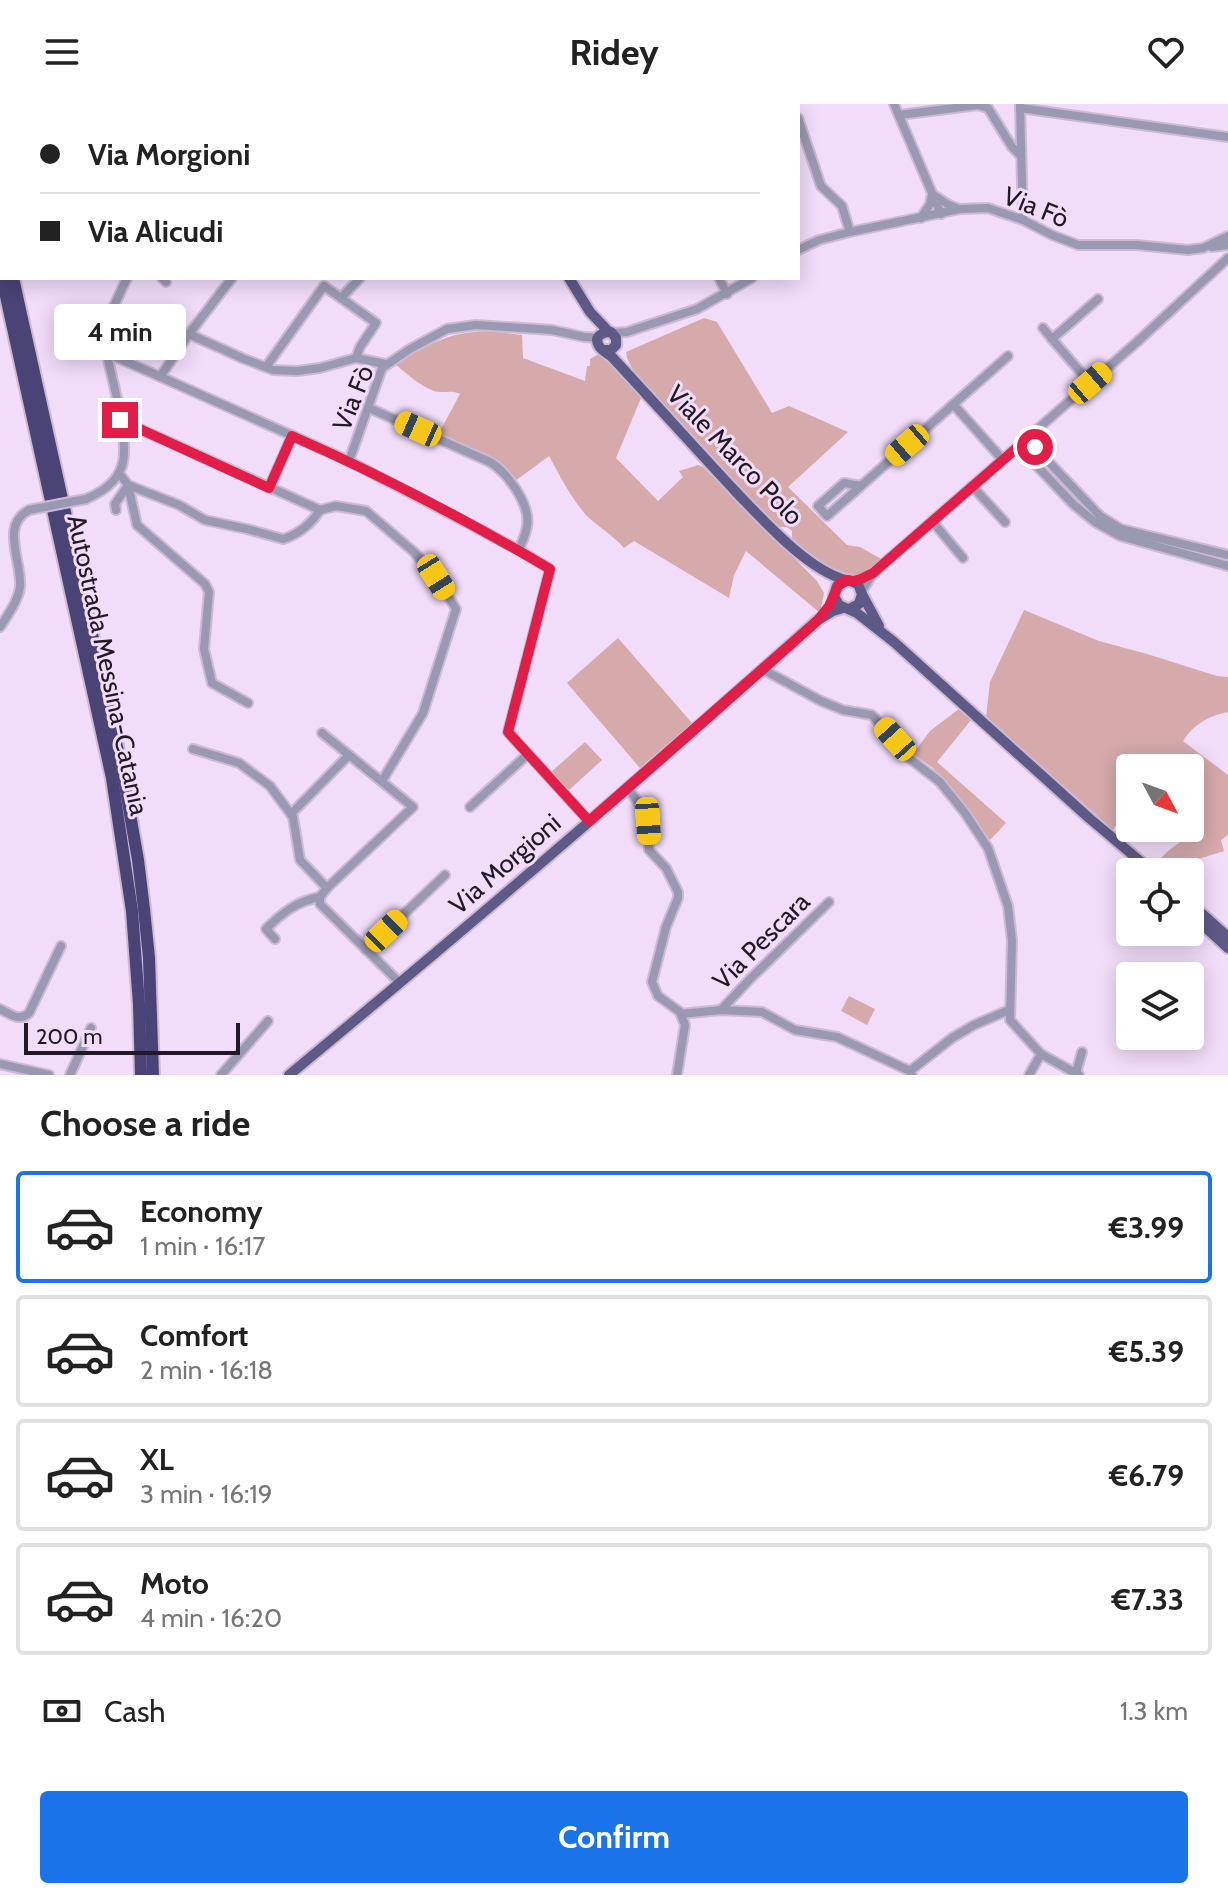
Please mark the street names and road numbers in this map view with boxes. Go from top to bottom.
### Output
street label: Via Fò [999,180,1073,234]
street label: Via Fò [326,361,380,435]
street label: Viale Marco Polo [660,378,810,532]
street label: Autostrada Messina-Catania [61,512,156,819]
street label: Via Morgioni [443,807,567,921]
street label: Via Pescara [706,885,817,996]

